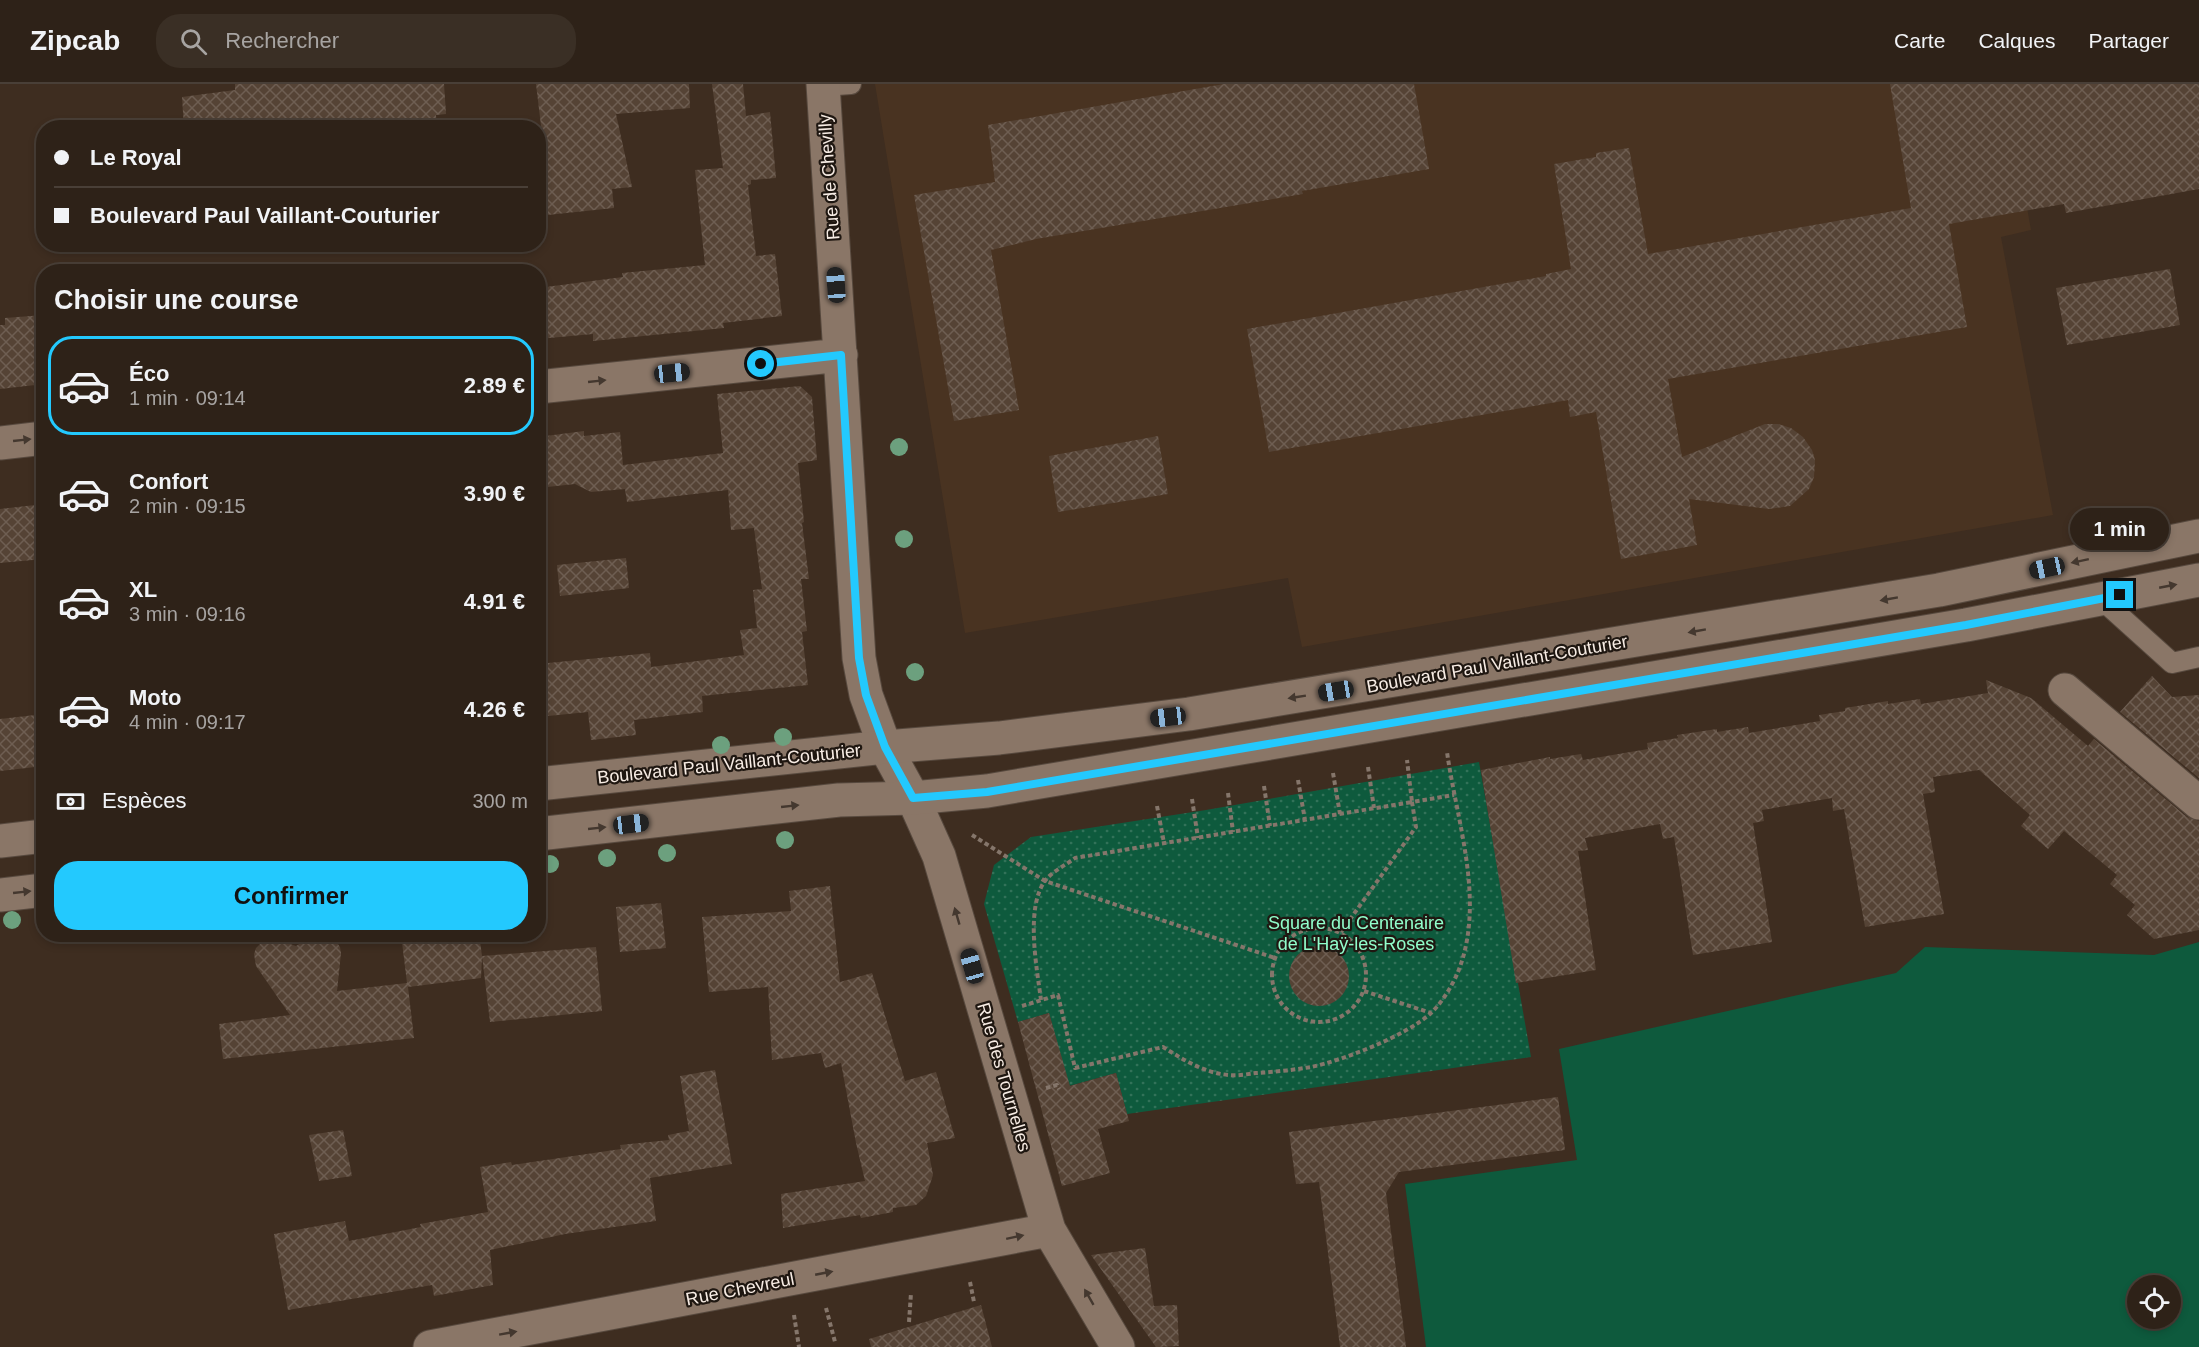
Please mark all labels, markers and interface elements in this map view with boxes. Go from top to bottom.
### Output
search box [156,14,576,68]
text: Zipcab [30,25,120,56]
icon: search [177,25,210,58]
text: Rechercher [225,28,339,53]
text: Carte [1894,29,1945,52]
text: Calques [1978,29,2055,52]
text: Partager [2088,29,2169,52]
street label: Rue de Chevilly [815,113,843,241]
text: Le Royal [90,145,182,170]
text: Boulevard Paul Vaillant-Couturier [90,203,440,228]
car [826,266,846,304]
text: Choisir une course [54,285,299,315]
route start [747,350,774,377]
icon: car [57,359,111,413]
text: Éco [129,361,169,386]
car [653,362,691,384]
text: 2.89 € [464,373,525,398]
one-way arrow [587,376,606,386]
text: 1 min · 09:14 [129,387,246,409]
one-way arrow [12,435,31,445]
icon: car [57,467,111,521]
text: Confort [129,469,208,494]
text: 3.90 € [464,481,525,506]
text: 2 min · 09:15 [129,495,246,517]
callout: 1 min [2070,508,2170,550]
text: 1 min [2093,518,2146,540]
car [2028,555,2066,581]
one-way arrow [2070,557,2089,566]
icon: car [57,575,111,629]
text: XL [129,577,157,602]
route end [2106,581,2133,608]
one-way arrow [2159,581,2178,590]
text: 4.91 € [464,589,525,614]
one-way arrow [1879,595,1898,604]
text: 3 min · 09:16 [129,603,246,625]
one-way arrow [1687,627,1706,636]
street label: Boulevard Paul Vaillant-Couturier [1365,631,1629,697]
car [1317,679,1355,703]
icon: car [57,683,111,737]
text: Moto [129,685,182,710]
one-way arrow [1287,693,1306,702]
text: 4.26 € [464,697,525,722]
car [1149,706,1187,728]
text: 4 min · 09:17 [129,711,246,733]
street label: Boulevard Paul Vaillant-Couturier [596,740,862,788]
icon: cash [54,785,87,818]
text: Espèces [102,788,186,813]
text: 300 m [472,790,528,812]
one-way arrow [781,801,800,811]
car [612,813,650,835]
one-way arrow [587,823,606,833]
button: Confirmer [54,861,528,930]
one-way arrow [12,888,31,897]
one-way arrow [952,907,961,925]
park label: Square du Centenaire de L'Haÿ-les-Roses [1268,913,1444,954]
car [958,946,986,986]
street label: Rue des Tournelles [973,1000,1035,1154]
one-way arrow [1006,1232,1025,1241]
one-way arrow [815,1268,834,1277]
street label: Rue Chevreul [684,1269,796,1309]
map controls [2127,1275,2181,1329]
button: locate [2127,1275,2181,1329]
one-way arrow [1084,1288,1094,1305]
one-way arrow [499,1328,518,1337]

